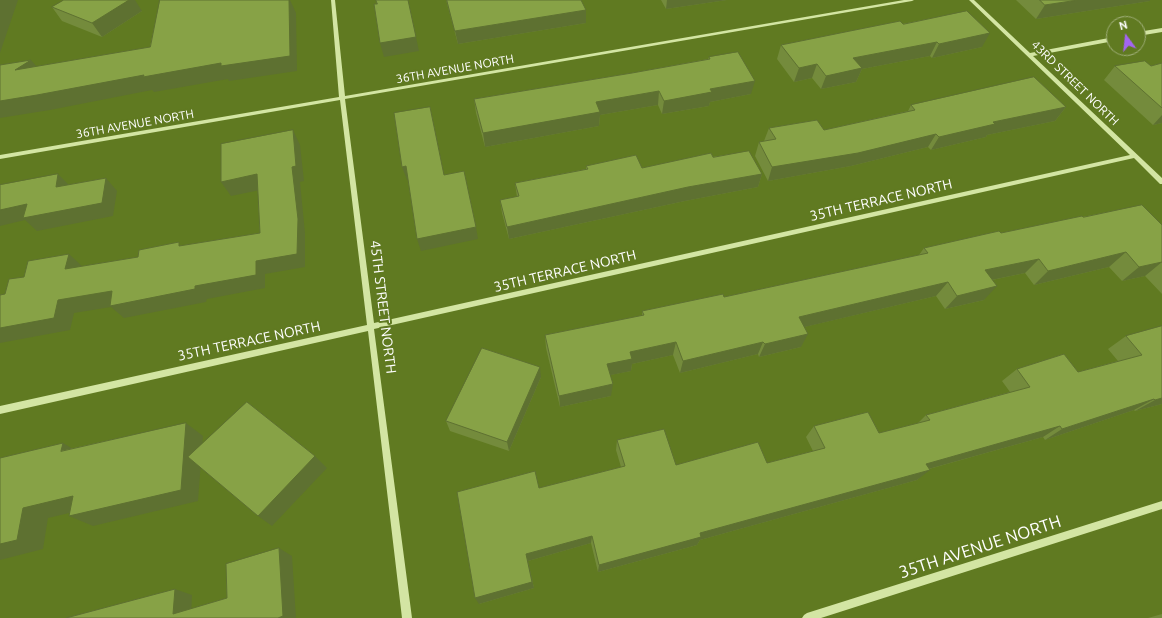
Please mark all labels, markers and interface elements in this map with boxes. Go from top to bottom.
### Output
north arrow [1106,16,1146,56]
text: N [1118,19,1129,32]
street label: 43RD STREET NORTH [1028,38,1122,128]
street label: 36TH AVENUE NORTH [395,52,515,86]
street label: 36TH AVENUE NORTH [75,107,195,141]
street label: 35TH TERRACE NORTH [808,175,954,225]
street label: 45TH STREET NORTH [366,239,400,375]
street label: 35TH TERRACE NORTH [492,246,638,296]
street label: 35TH TERRACE NORTH [176,318,322,364]
street label: 35TH AVENUE NORTH [896,511,1064,583]

